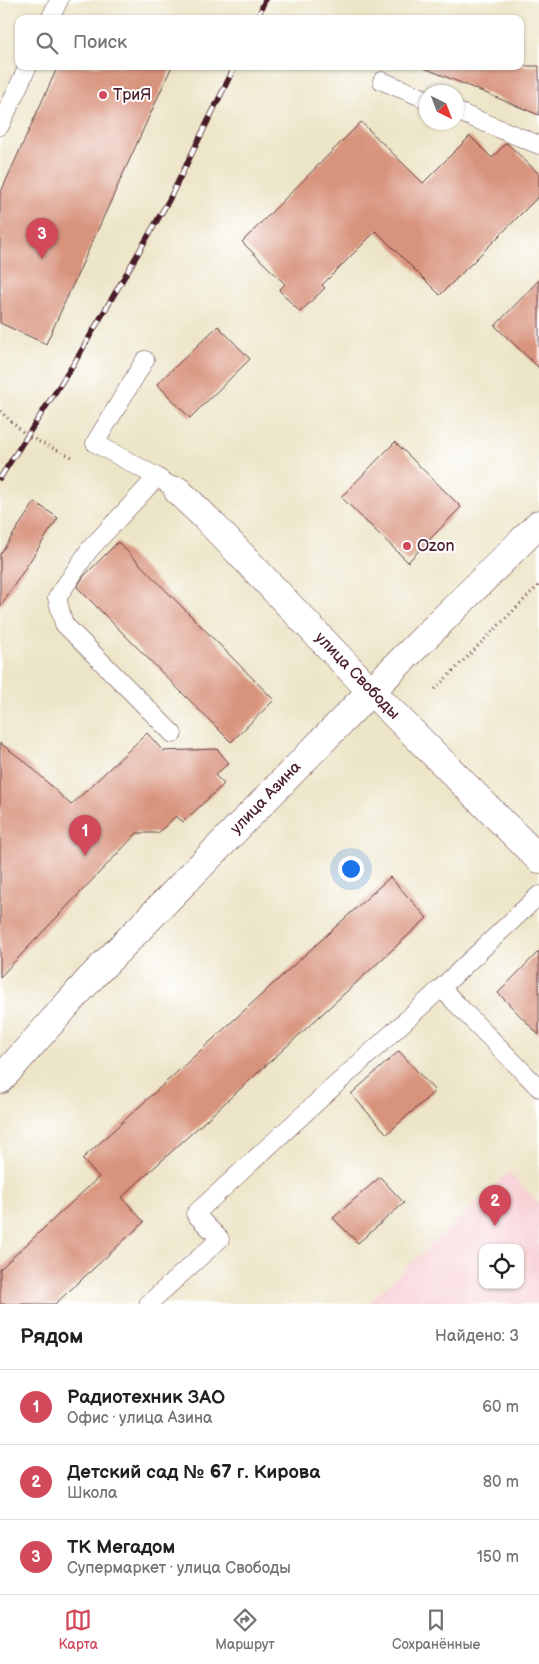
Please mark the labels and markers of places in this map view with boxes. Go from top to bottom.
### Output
place label: ТриЯ [113,86,151,105]
marker: ТриЯ [97,89,109,101]
pin: 3 [26,218,58,259]
place label: Ozon [417,537,455,556]
marker: Ozon [401,540,413,552]
pin: 1 [69,815,101,856]
pin: 2 [479,1185,511,1226]

